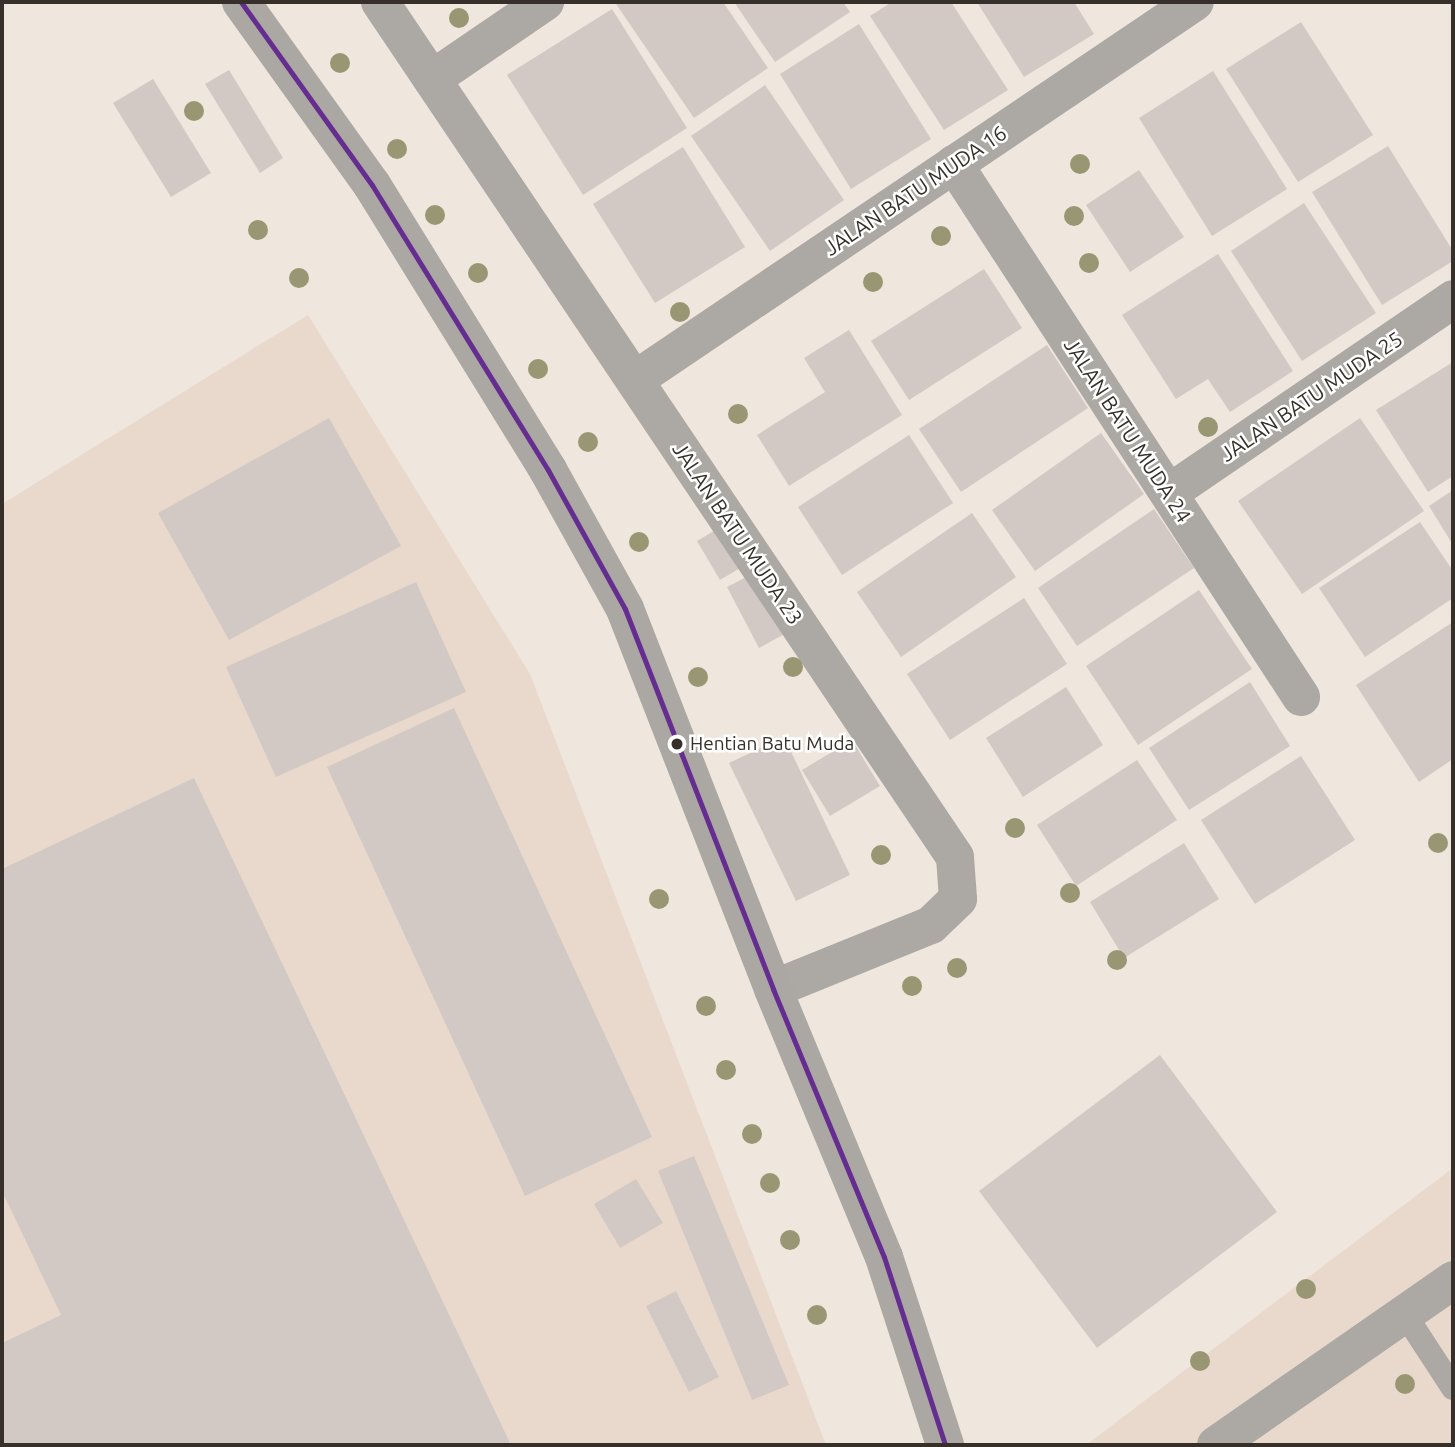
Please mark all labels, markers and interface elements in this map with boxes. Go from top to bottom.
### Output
street label: JALAN BATU MUDA 16 [819,120,1011,260]
street label: JALAN BATU MUDA 25 [1215,326,1407,466]
street label: JALAN BATU MUDA 24 [1059,333,1197,527]
street label: JALAN BATU MUDA 23 [668,437,808,629]
place label: Hentian Batu Muda [690,733,854,755]
marker: Hentian Batu Muda [670,737,684,751]

